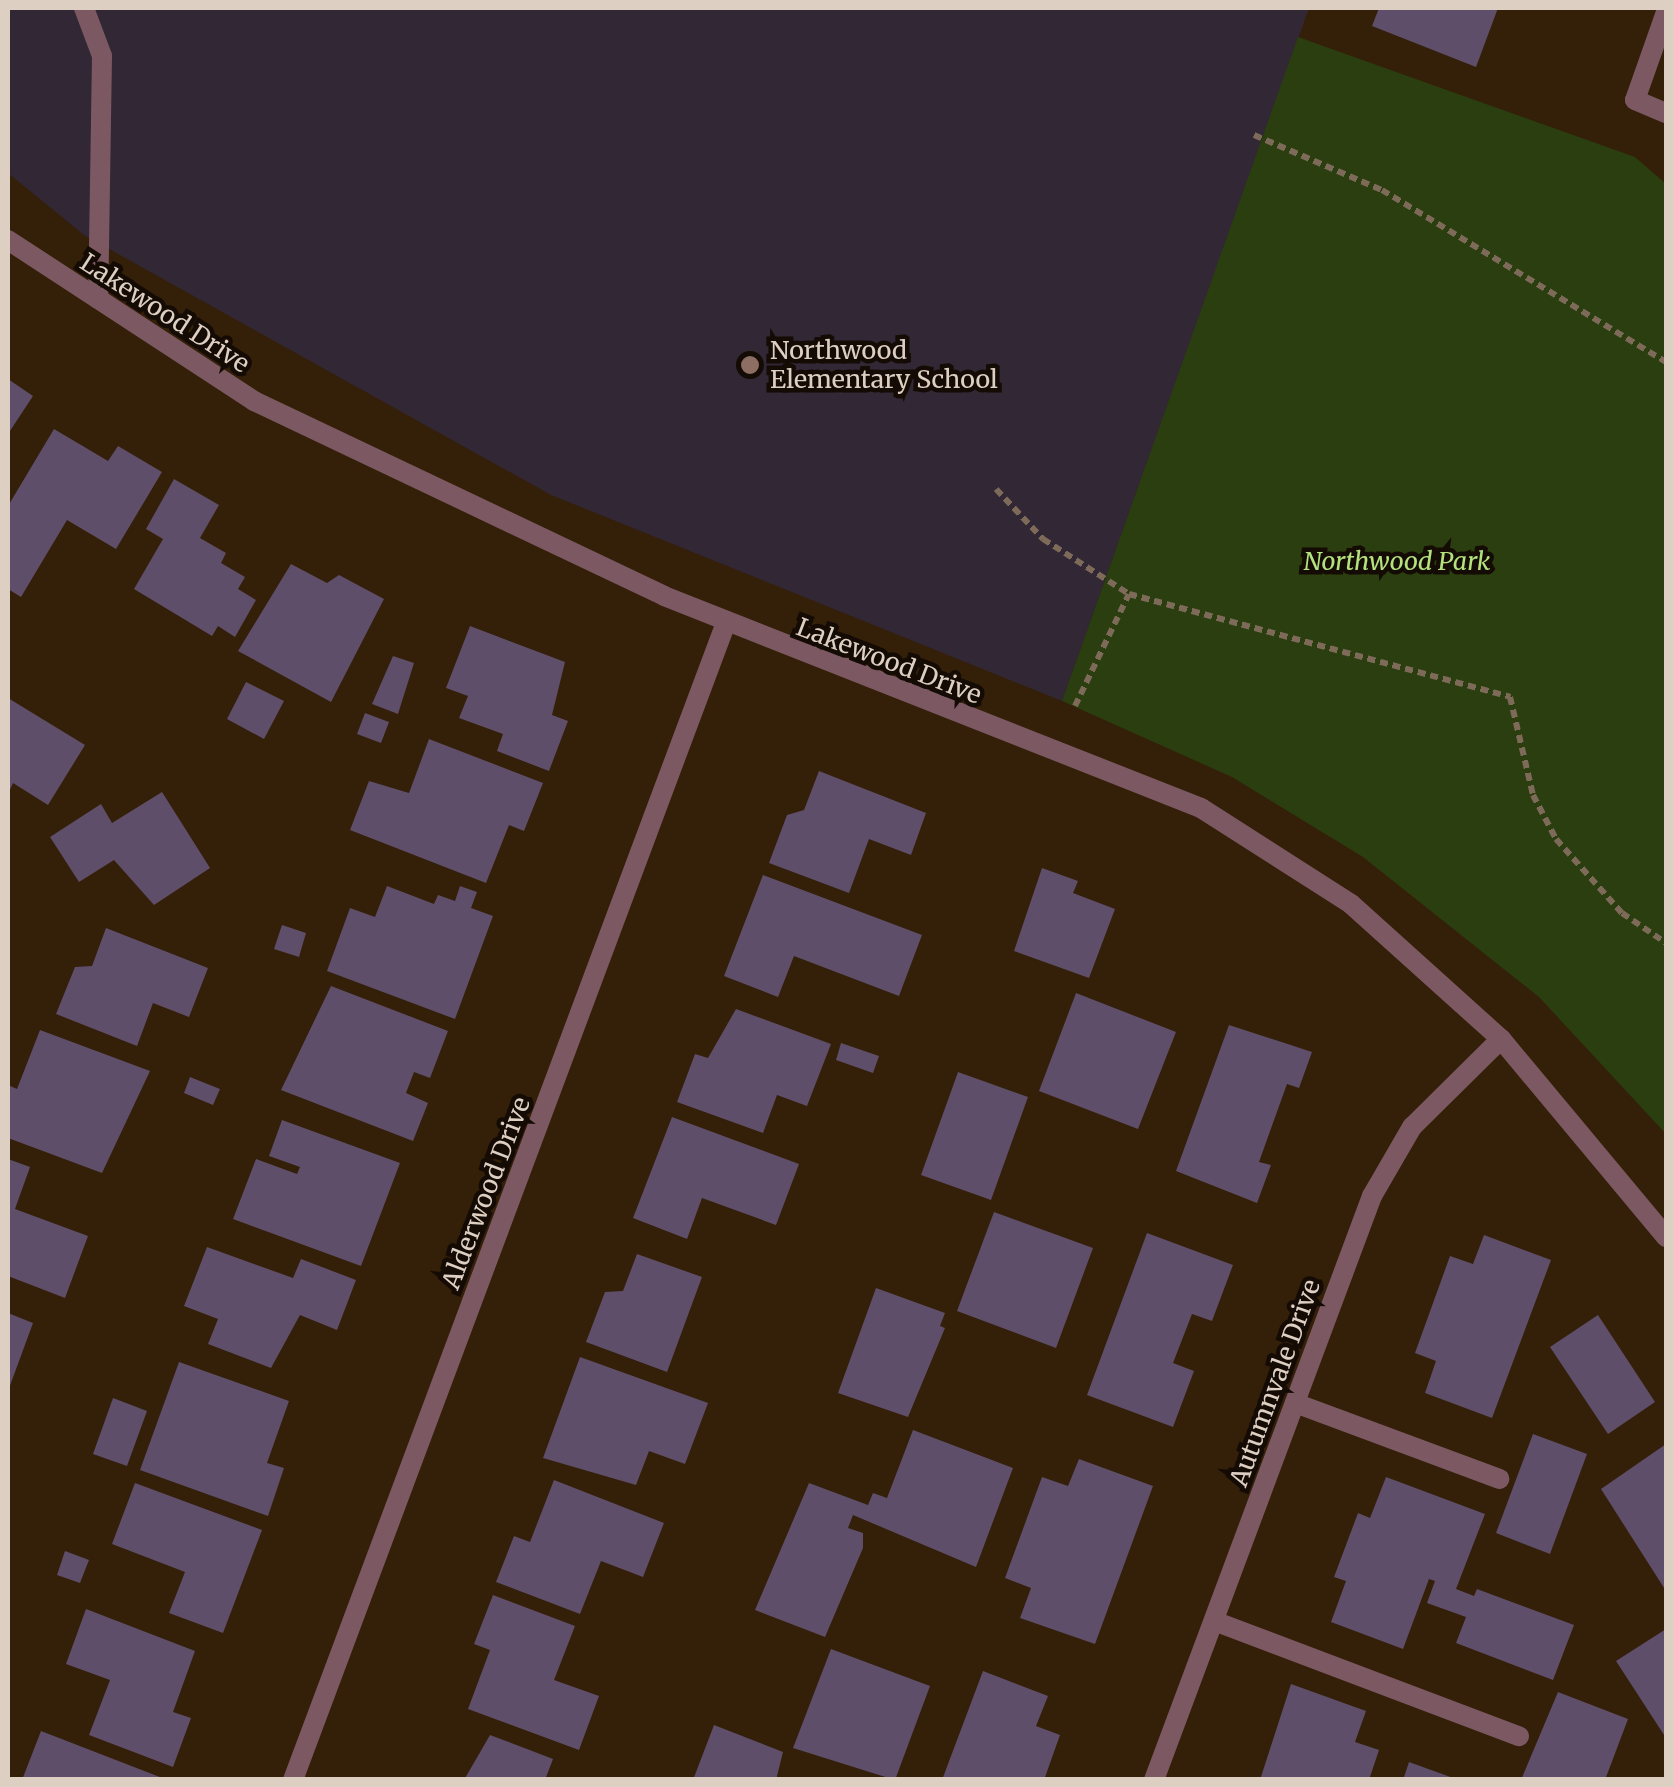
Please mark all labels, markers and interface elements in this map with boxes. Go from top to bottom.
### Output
street label: Lakewood Drive [75,247,255,379]
place label: Northwood Elementary School [770,336,998,395]
marker: Northwood Elementary School [739,354,761,376]
park label: Northwood Park [1304,546,1490,576]
street label: Lakewood Drive [792,612,986,710]
street label: Alderwood Drive [436,1093,536,1293]
street label: Autumnvale Drive [1224,1275,1326,1491]

